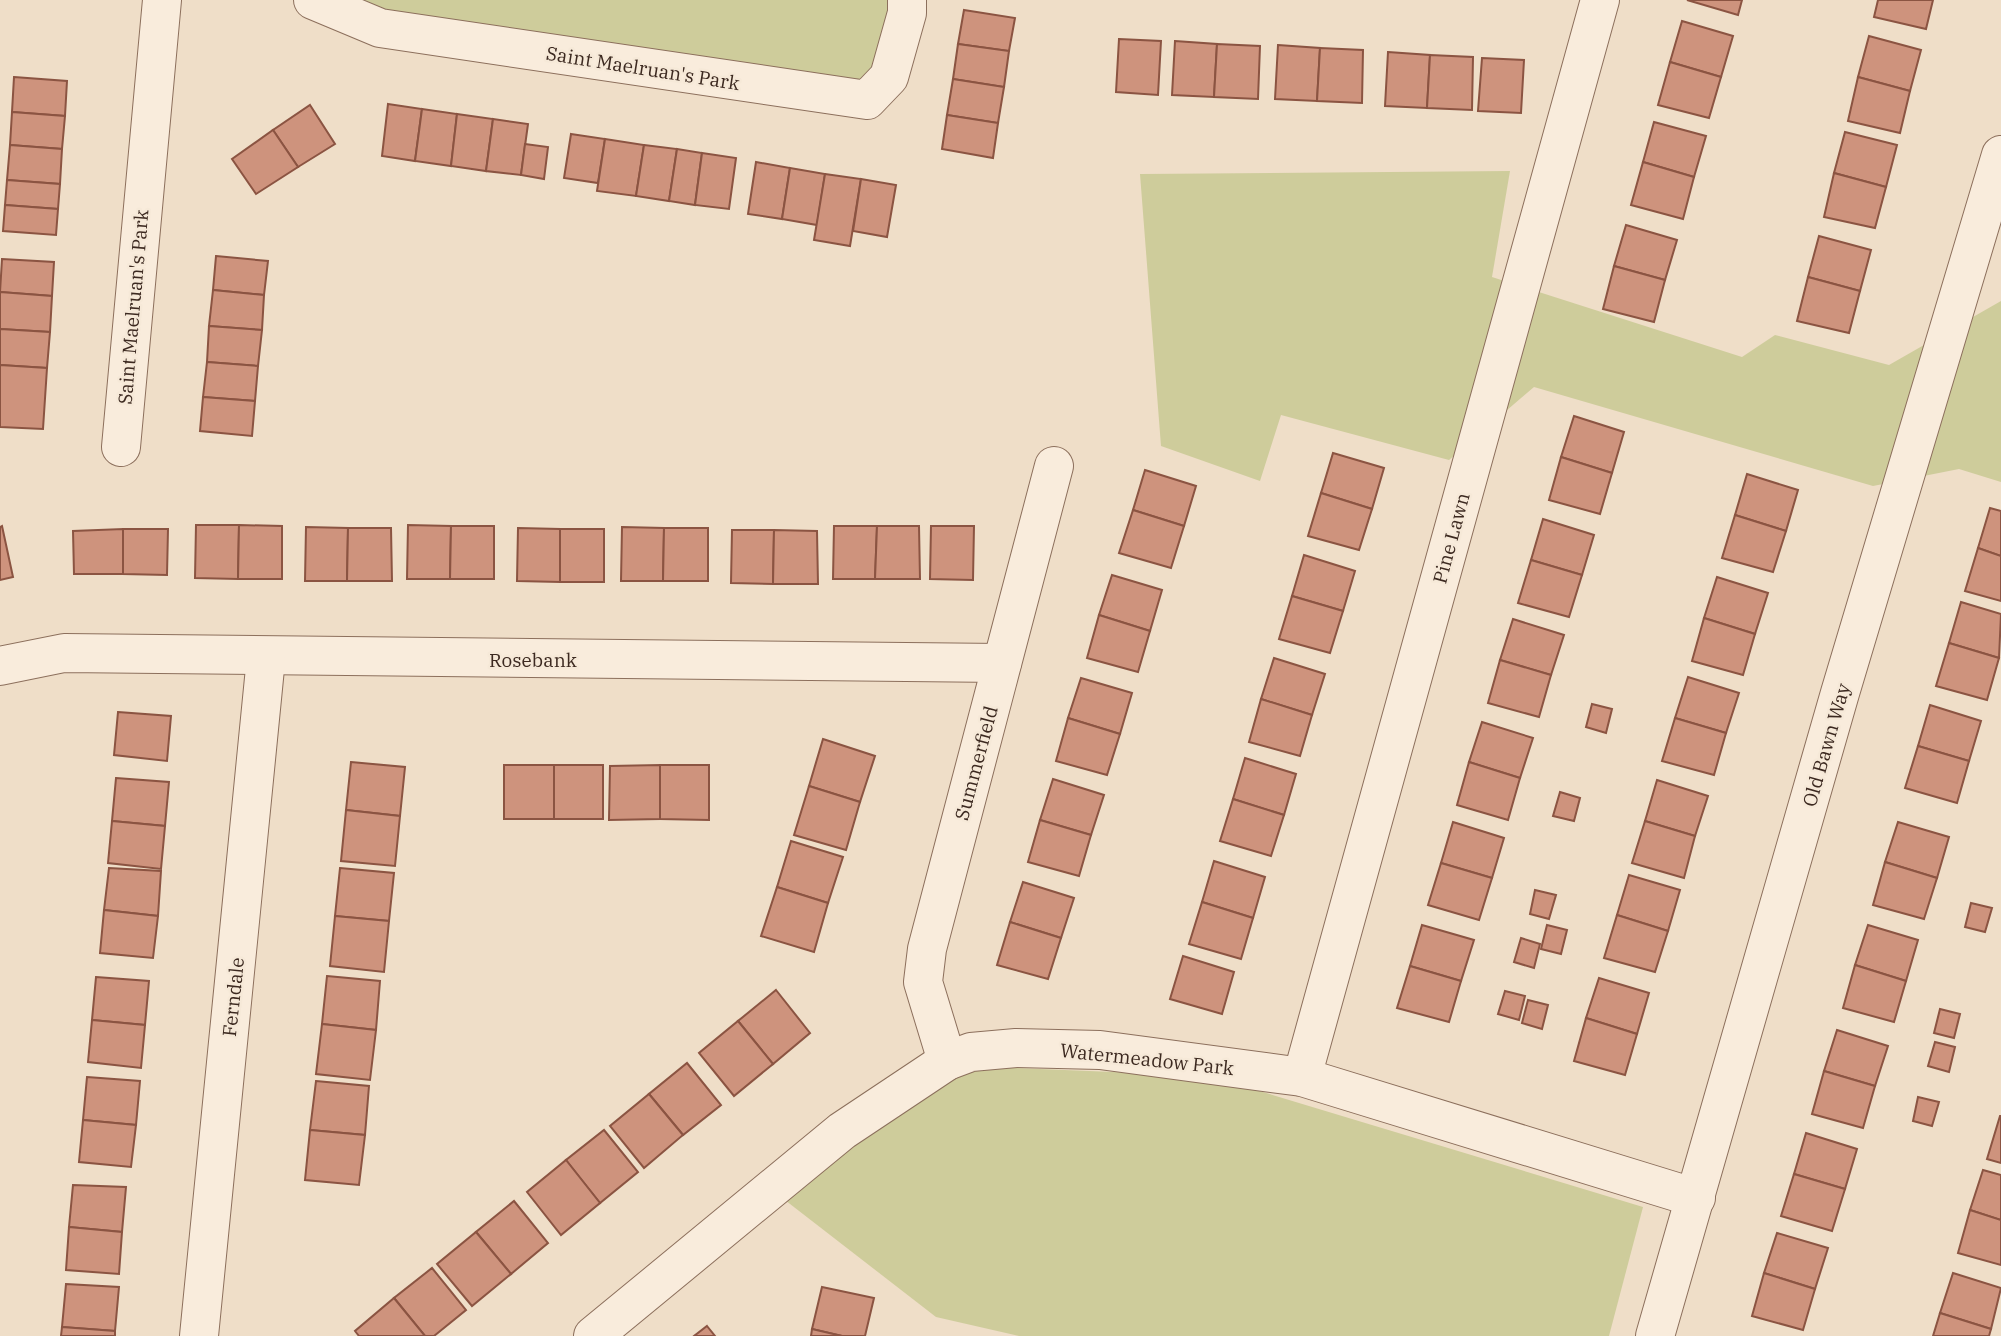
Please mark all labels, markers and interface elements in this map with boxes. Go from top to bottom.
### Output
street label: Saint Maelruan's Park [544,41,742,95]
street label: Saint Maelruan's Park [113,208,153,406]
street label: Pine Lawn [1427,490,1475,586]
street label: Rosebank [489,648,577,672]
street label: Old Bawn Way [1797,680,1855,809]
street label: Summerfield [949,703,1003,823]
street label: Ferndale [217,956,249,1038]
street label: Watermeadow Park [1059,1038,1235,1080]

